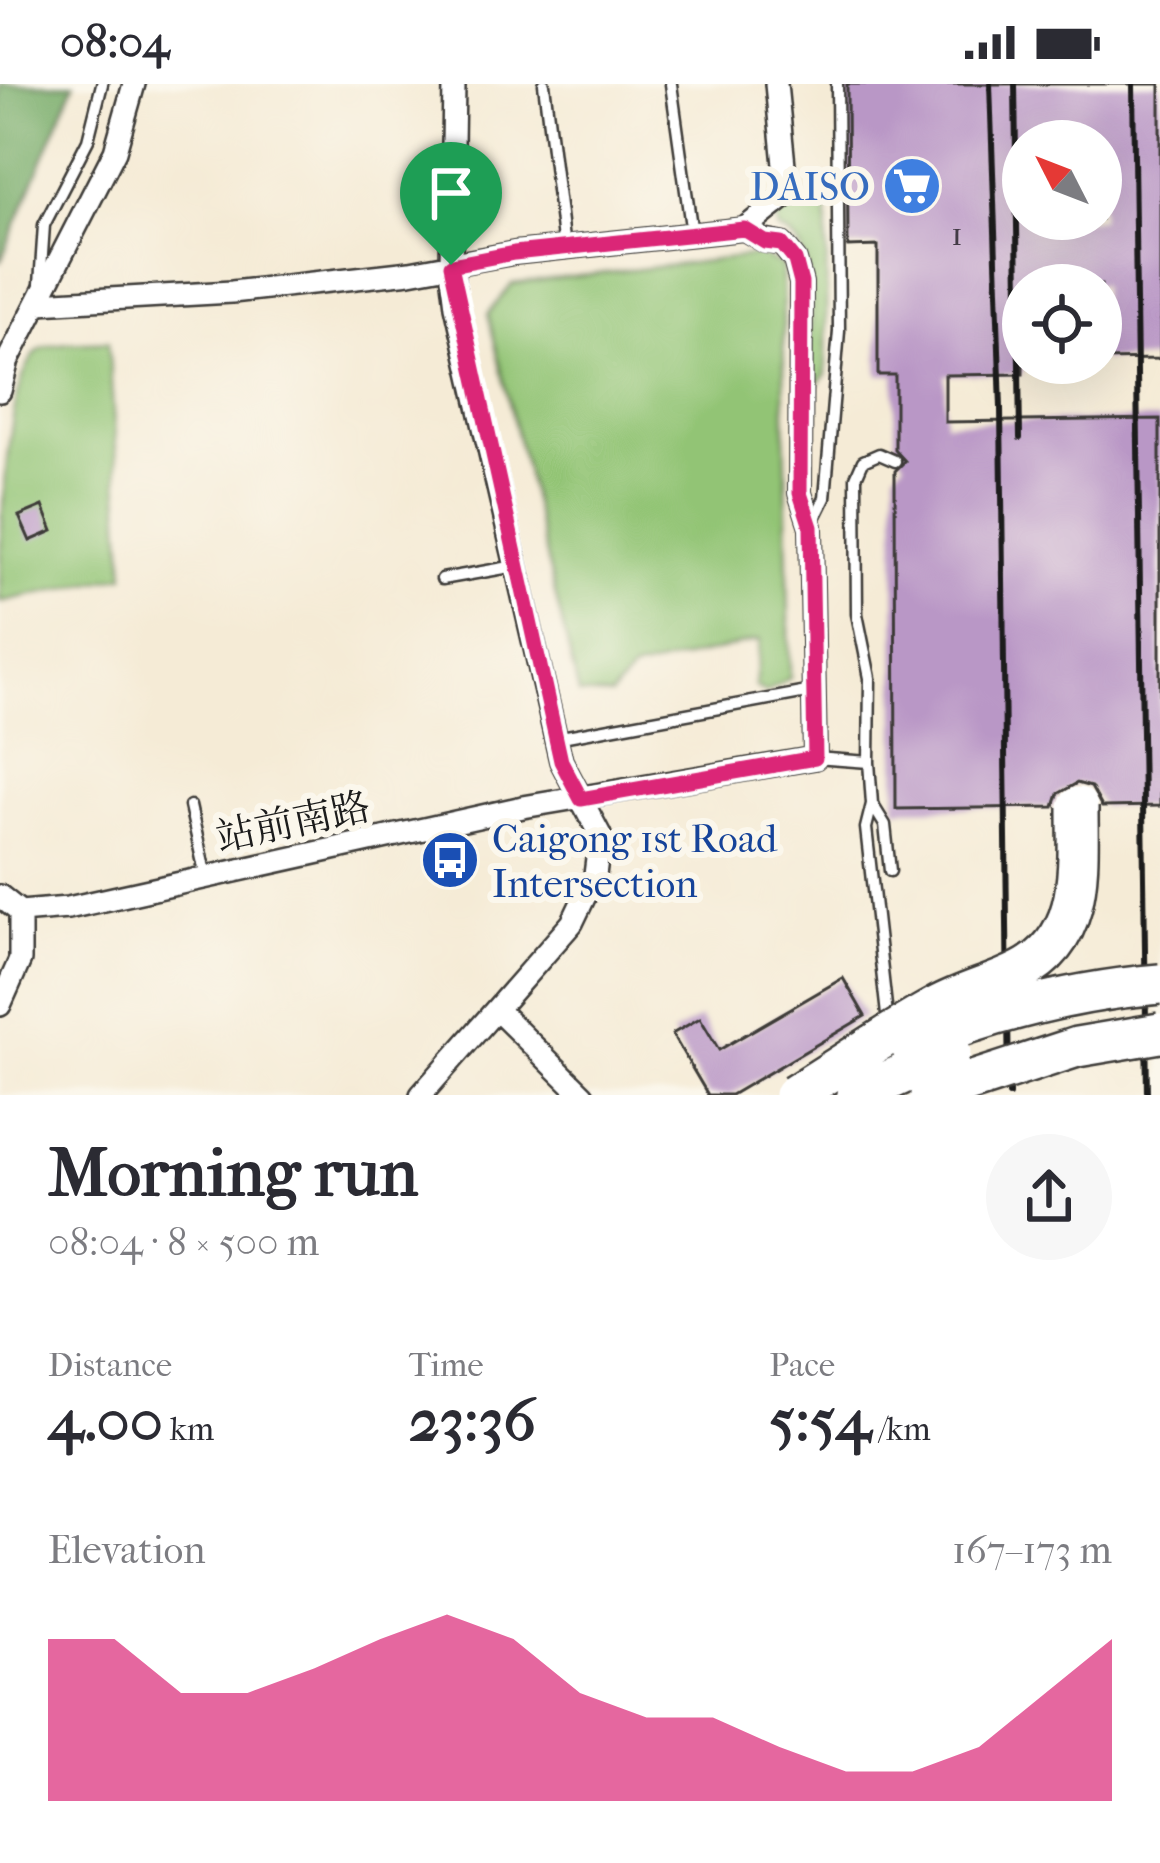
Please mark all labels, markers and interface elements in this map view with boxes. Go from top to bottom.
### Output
text: 08:04 [60,16,169,69]
north arrow [1002,120,1122,240]
map controls [1002,120,1122,384]
pin [400,142,502,265]
supermarket icon: DAISO [881,155,943,217]
icon: arrive [418,160,484,226]
place label: DAISO [750,164,870,210]
house number: 1 [951,215,963,254]
button: locate [1002,264,1122,384]
street label: 站前南路 [212,783,374,861]
place label: Caigong 1st Road Intersection [492,816,778,907]
bus stop icon: Caigong 1st Road Intersection [419,829,481,891]
button: share [986,1134,1112,1260]
text: Morning run [48,1135,418,1212]
text: 08:04 · 8 × 500 m [48,1219,319,1265]
text: Distance [48,1346,172,1385]
text: Time [409,1346,484,1385]
text: Pace [769,1346,835,1385]
text: 4.00 [48,1385,163,1456]
text: 23:36 [409,1385,536,1456]
text: 5:54 [769,1385,871,1456]
text: km [163,1410,214,1449]
text: /km [871,1410,931,1449]
text: Elevation [48,1527,206,1573]
text: 167–173 m [952,1527,1112,1573]

